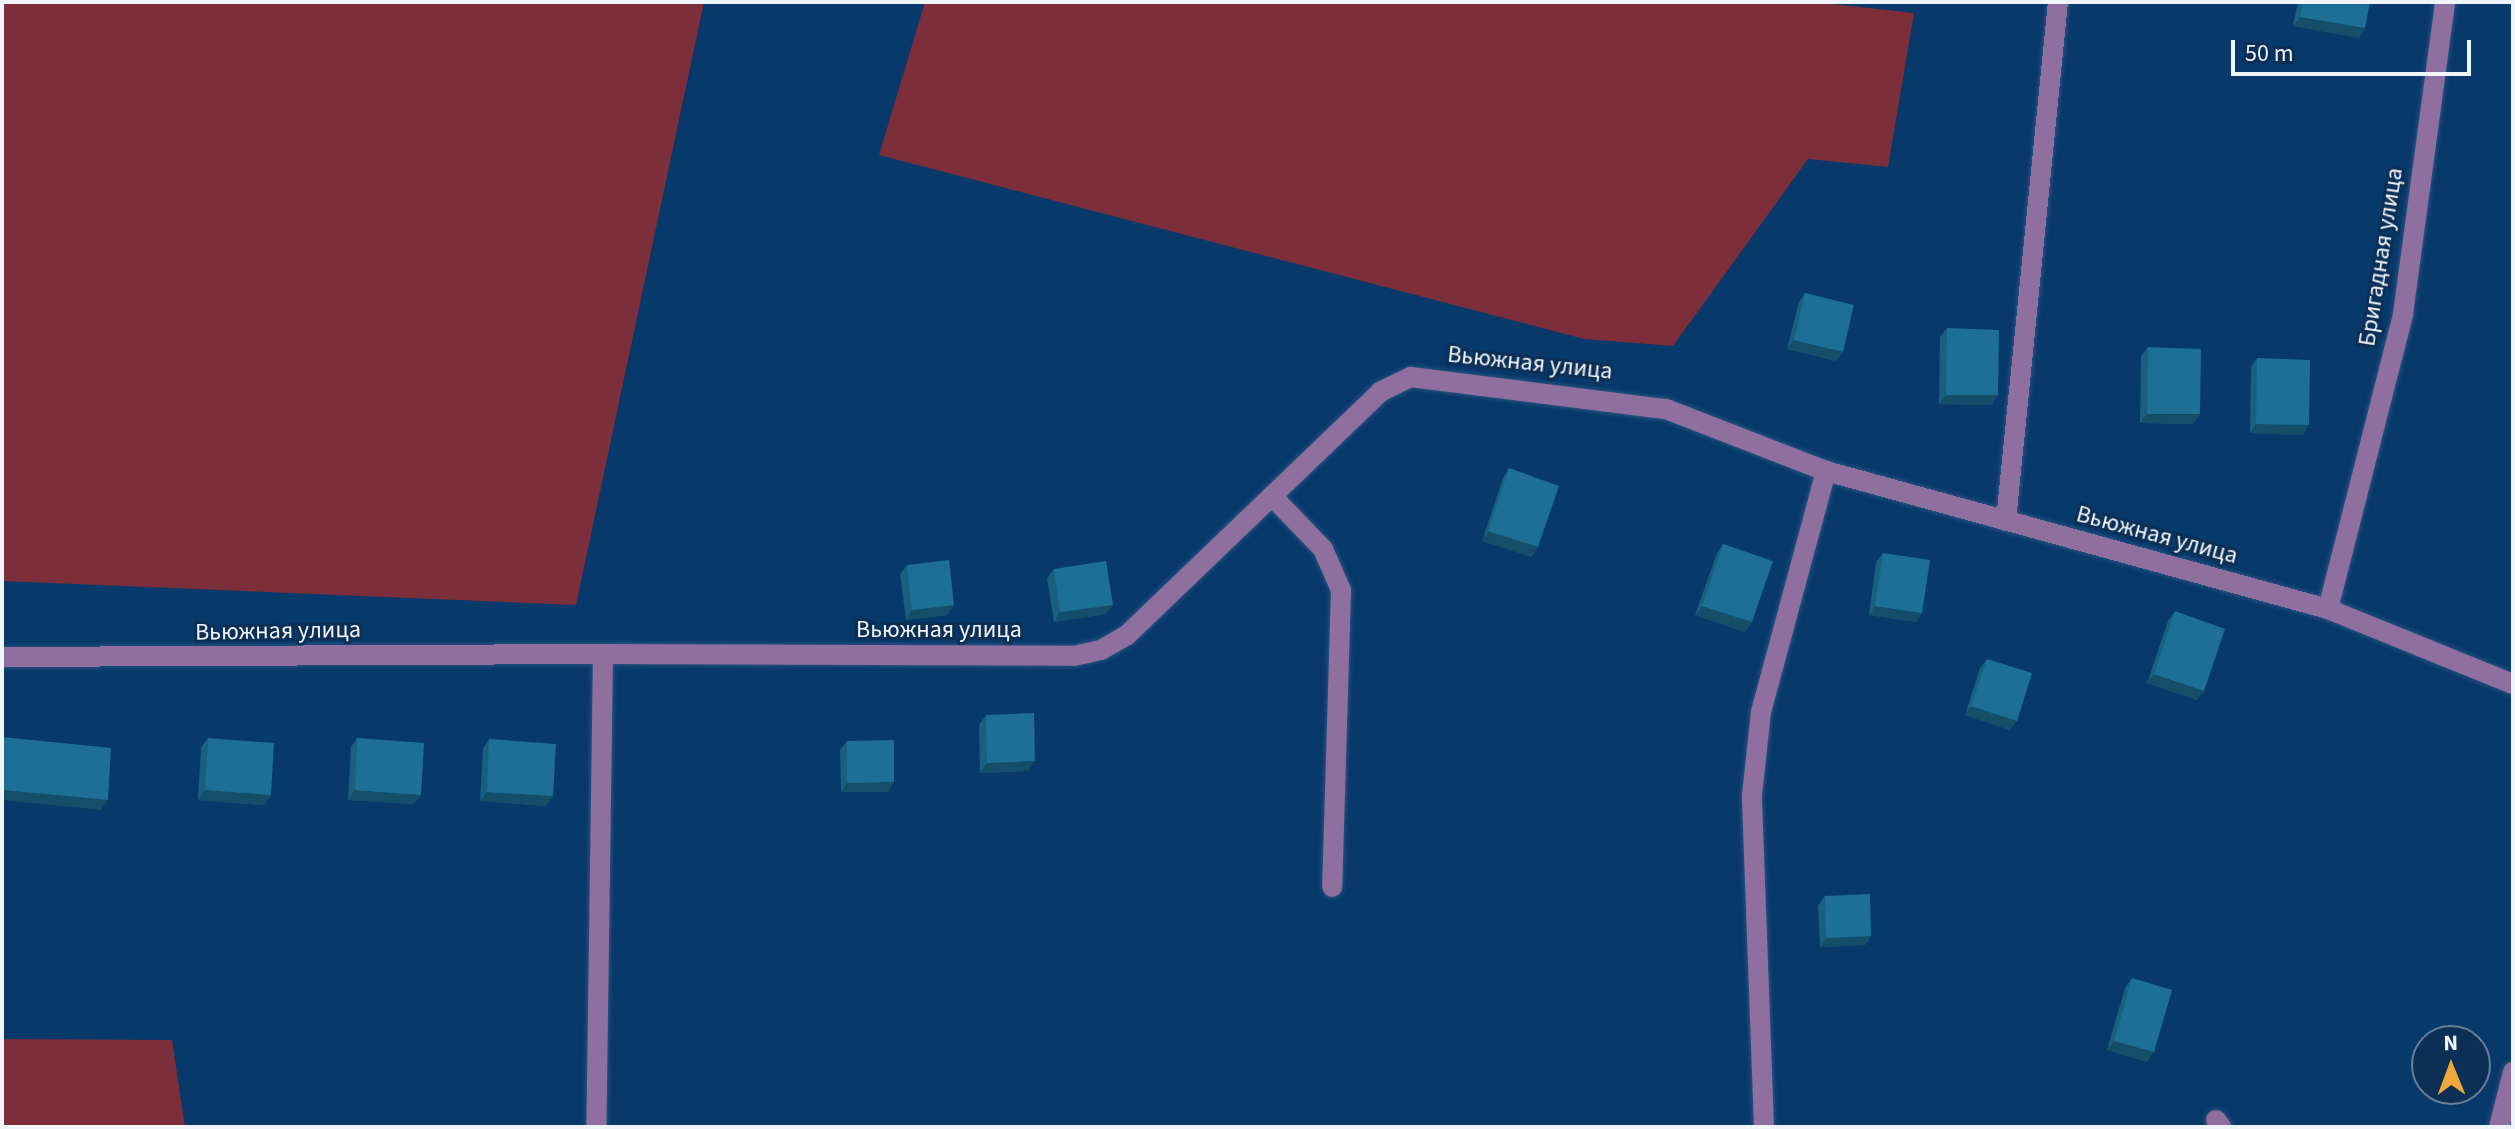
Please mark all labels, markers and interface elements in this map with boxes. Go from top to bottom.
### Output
scale bar [2235,24,2475,74]
text: 50 m [2245,36,2294,71]
street label: Бригадная улица [2353,166,2409,348]
street label: Вьюжная улица [1446,340,1614,386]
street label: Вьюжная улица [2073,500,2241,570]
street label: Вьюжная улица [195,615,361,647]
street label: Вьюжная улица [856,616,1022,644]
north arrow [2411,1025,2491,1105]
text: N [2443,1027,2458,1059]

